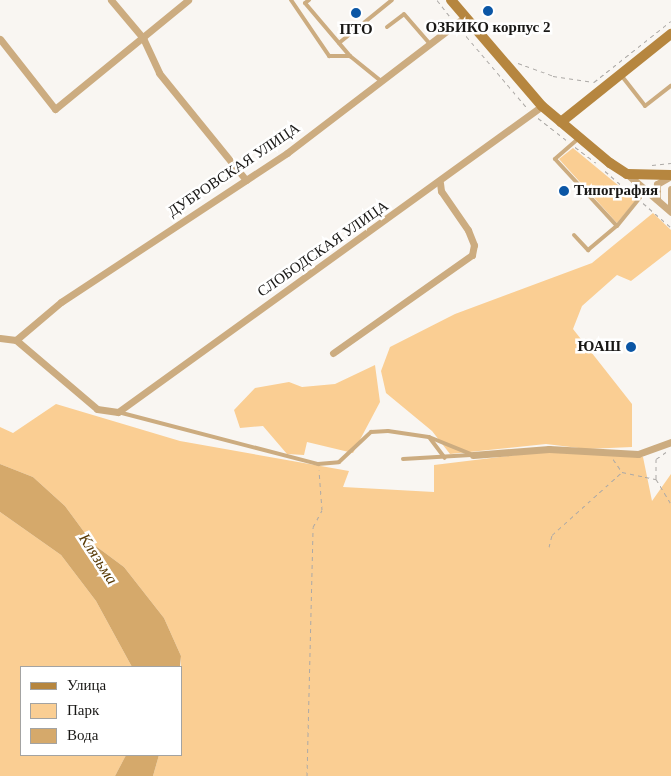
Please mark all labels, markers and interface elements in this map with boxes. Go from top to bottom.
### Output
marker: ОЗБИКО корпус 2 [482,5,494,17]
marker: ПТО [350,7,362,19]
place label: ОЗБИКО корпус 2 [426,19,550,37]
place label: ПТО [339,21,373,39]
street label: ДУБРОВСКАЯ УЛИЦА [165,119,303,221]
place label: Типография [574,182,658,200]
marker: Типография [558,185,570,197]
street label: СЛОБОДСКАЯ УЛИЦА [254,197,392,301]
place label: ЮАШ [577,338,621,356]
marker: ЮАШ [625,341,637,353]
water label: Клязьма [74,530,122,588]
legend [20,666,182,756]
text: Улица [67,677,106,693]
text: Парк [67,702,99,718]
text: Вода [67,727,98,743]

